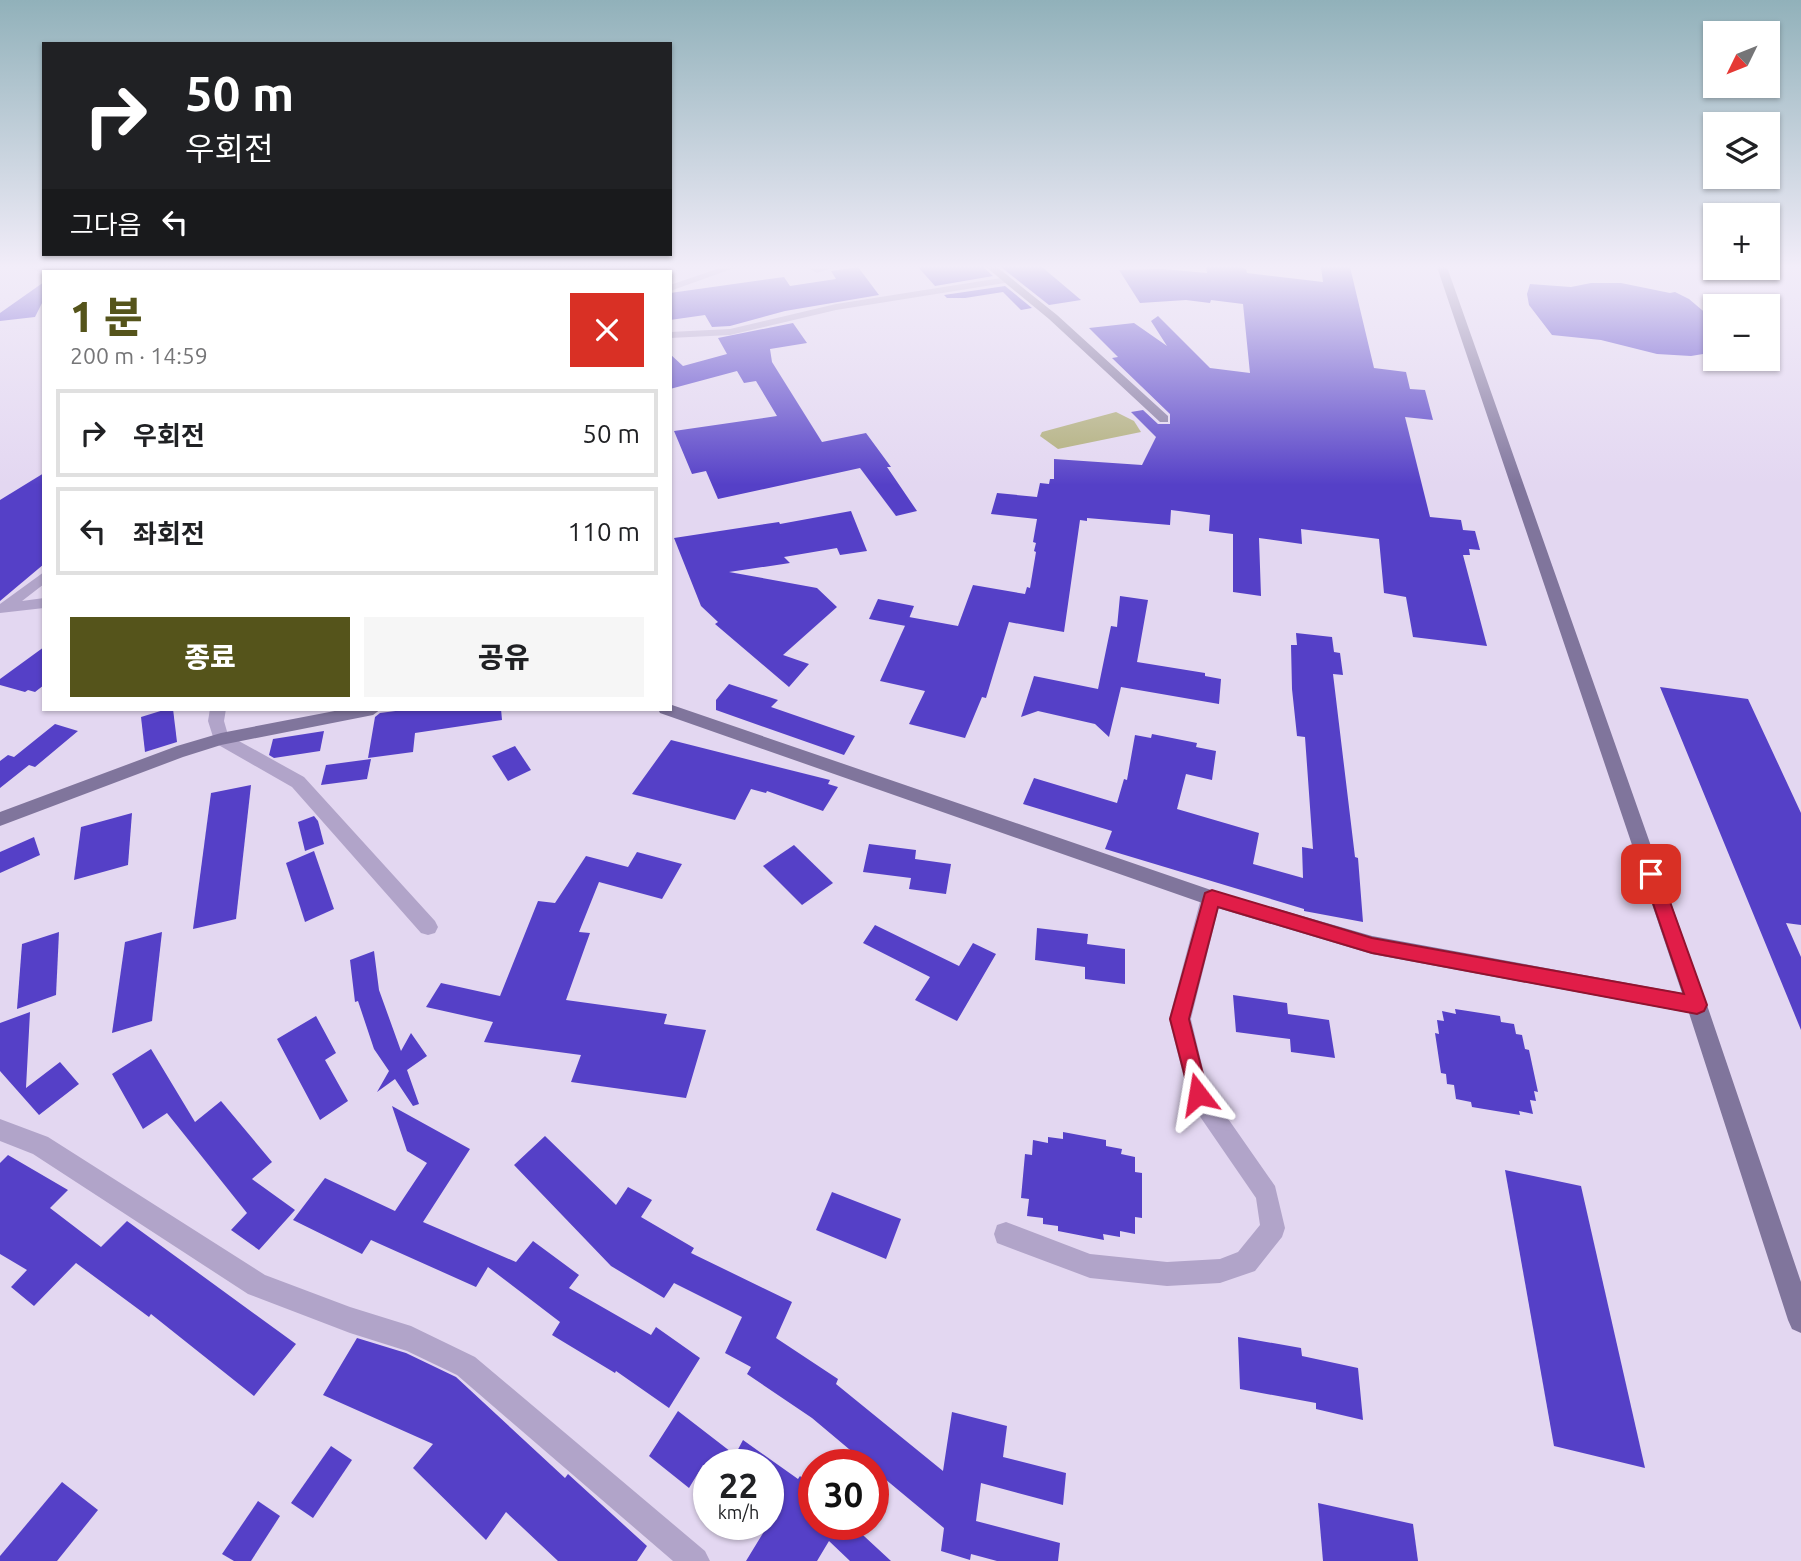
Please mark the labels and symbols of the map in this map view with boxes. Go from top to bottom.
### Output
north arrow [1703,21,1780,98]
pin [1621,844,1681,904]
position arrow [1161,1057,1235,1131]
speed limit sign: 30 [798,1449,889,1540]

